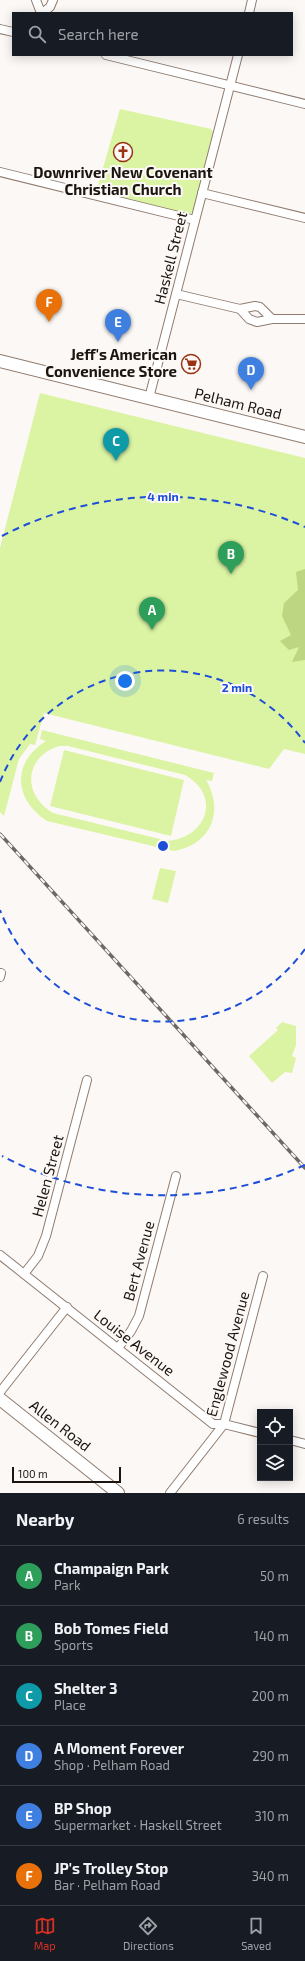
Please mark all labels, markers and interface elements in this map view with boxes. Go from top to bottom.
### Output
search box [12,12,293,56]
icon: search [26,23,48,45]
text: Search here [58,25,139,43]
church icon: Downriver New Covenant Christian Church [112,141,134,163]
place label: Downriver New Covenant Christian Church [33,163,213,198]
street label: Haskell Street [150,209,190,306]
pin: F [36,289,62,322]
pin: E [105,309,131,342]
place label: Jeff's American Convenience Store [45,345,177,380]
supermarket icon: Jeff's American Convenience Store [180,353,202,375]
pin: D [238,357,264,390]
street label: Pelham Road [193,383,284,423]
pin: C [103,428,129,461]
text: 4 min [147,489,179,503]
pin: B [218,541,244,574]
pin: A [139,597,165,630]
your location [115,671,135,691]
text: 2 min [222,680,252,694]
centre of rings [156,839,170,853]
street label: Helen Street [27,1132,67,1219]
street label: Bert Avenue [119,1219,157,1303]
street label: Englewood Avenue [202,1289,252,1418]
street label: Louise Avenue [91,1305,179,1379]
street label: Allen Road [26,1396,95,1455]
map controls [257,1409,293,1481]
button: locate [257,1409,293,1445]
button: layers [257,1445,293,1481]
scale bar [12,1465,121,1484]
text: 100 m [18,1467,48,1480]
text: Nearby [16,1509,74,1529]
text: 6 results [237,1511,289,1527]
text: Champaign Park [54,1559,169,1577]
text: A [25,1568,33,1584]
text: 50 m [260,1568,289,1584]
text: Park [54,1577,81,1593]
text: Bob Tomes Field [54,1619,168,1637]
text: B [25,1628,33,1644]
text: 140 m [254,1628,289,1644]
text: Sports [54,1637,93,1653]
text: Shelter 3 [54,1679,117,1697]
text: C [25,1688,33,1704]
text: 200 m [252,1688,289,1704]
text: Place [54,1697,86,1713]
text: A Moment Forever [54,1739,184,1757]
text: D [25,1748,33,1764]
text: 290 m [252,1748,289,1764]
text: Shop · Pelham Road [54,1757,170,1773]
text: BP Shop [54,1799,112,1817]
text: E [25,1808,33,1824]
text: 310 m [254,1808,289,1824]
text: Supermarket · Haskell Street [54,1817,222,1833]
text: JP's Trolley Stop [54,1859,168,1877]
text: F [25,1868,33,1884]
text: 340 m [252,1868,289,1884]
text: Bar · Pelham Road [54,1877,160,1893]
tab: Map [34,1915,56,1952]
tab: Directions [123,1915,174,1952]
tab: Saved [241,1915,271,1952]

